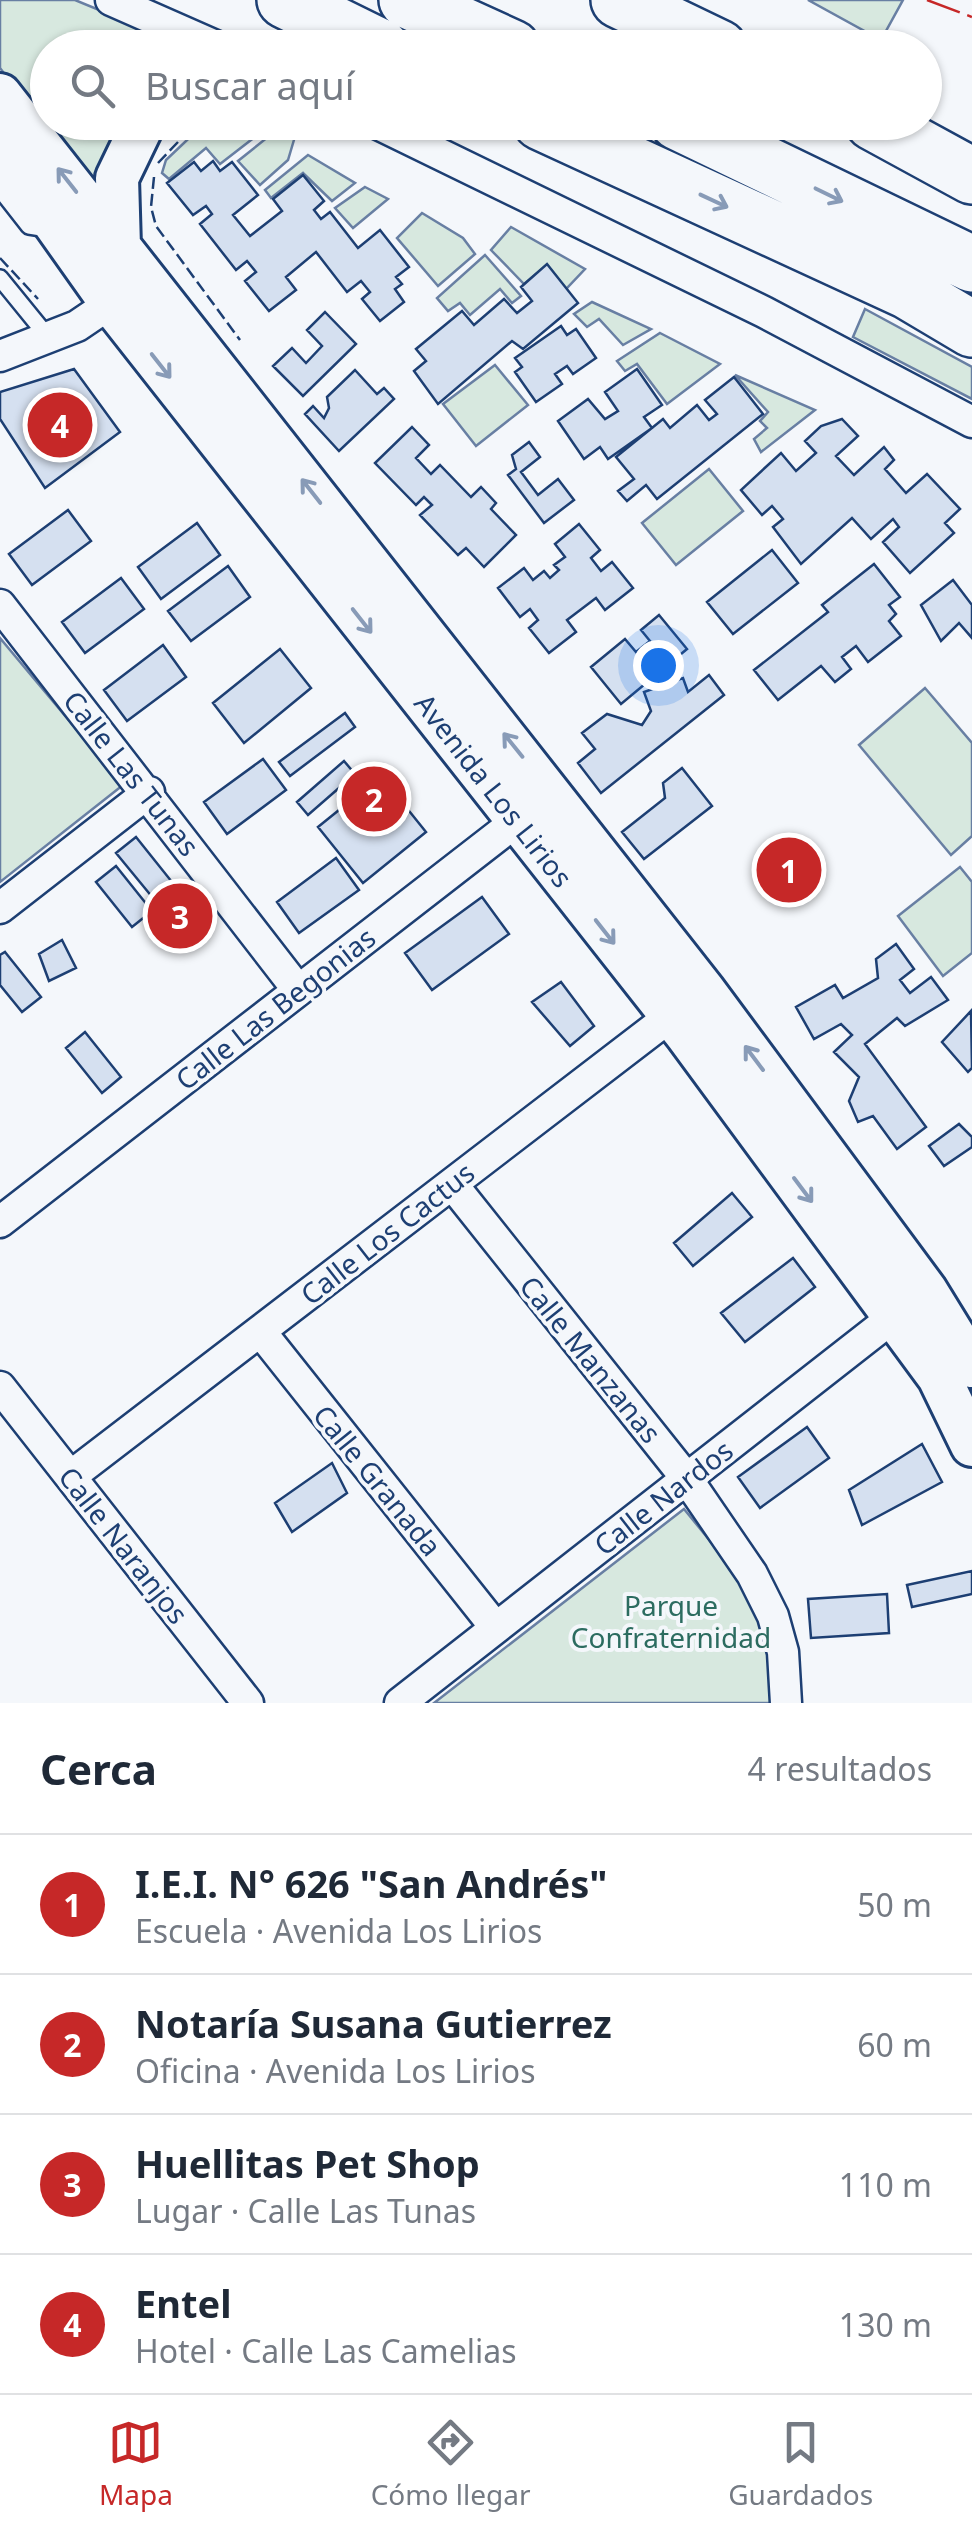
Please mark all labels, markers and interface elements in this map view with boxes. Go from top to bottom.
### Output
search box [30,30,942,140]
icon: search [65,58,120,113]
text: Buscar aquí [145,59,355,111]
one-way arrow [57,167,78,194]
one-way arrow [813,186,843,205]
one-way arrow [699,193,729,211]
one-way arrow [150,352,171,379]
pin: 4 [28,388,92,462]
one-way arrow [300,478,321,505]
one-way arrow [351,607,372,634]
your location [633,640,684,691]
street label: Calle Las Tunas [55,683,209,863]
street label: Avenida Los Lirios [406,685,582,895]
one-way arrow [502,733,524,759]
pin: 2 [342,762,406,836]
pin: 1 [756,832,822,908]
pin: 3 [148,878,212,954]
street label: Calle Las Begonias [167,918,383,1098]
one-way arrow [595,918,616,945]
one-way arrow [743,1045,764,1072]
street label: Calle Los Cactus [292,1153,482,1313]
one-way arrow [792,1176,813,1203]
street label: Calle Manzanas [512,1268,670,1450]
street label: Calle Granada [305,1397,451,1563]
street label: Calle Nardos [586,1431,740,1563]
street label: Calle Naranjos [51,1459,197,1631]
park label: Parque Confraternidad [571,1586,771,1656]
text: Cerca [40,1740,157,1797]
text: 4 resultados [748,1747,932,1790]
text: I.E.I. N° 626 "San Andrés" [135,1857,607,1909]
text: 1 [63,1883,82,1926]
text: 50 m [857,1883,932,1926]
text: Escuela · Avenida Los Lirios [135,1909,542,1952]
text: Notaría Susana Gutierrez [135,1997,612,2049]
text: 2 [63,2023,82,2066]
text: 60 m [857,2023,932,2066]
text: Oficina · Avenida Los Lirios [135,2049,536,2092]
text: Huellitas Pet Shop [135,2137,480,2189]
text: 3 [63,2163,82,2206]
text: 110 m [839,2163,932,2206]
text: Lugar · Calle Las Tunas [135,2189,476,2232]
text: Entel [135,2277,231,2329]
text: 4 [63,2303,82,2346]
text: 130 m [839,2303,932,2346]
text: Hotel · Calle Las Camelias [135,2329,517,2372]
tab: Mapa [99,2415,173,2513]
tab: Cómo llegar [371,2415,530,2513]
tab: Guardados [728,2415,873,2513]

